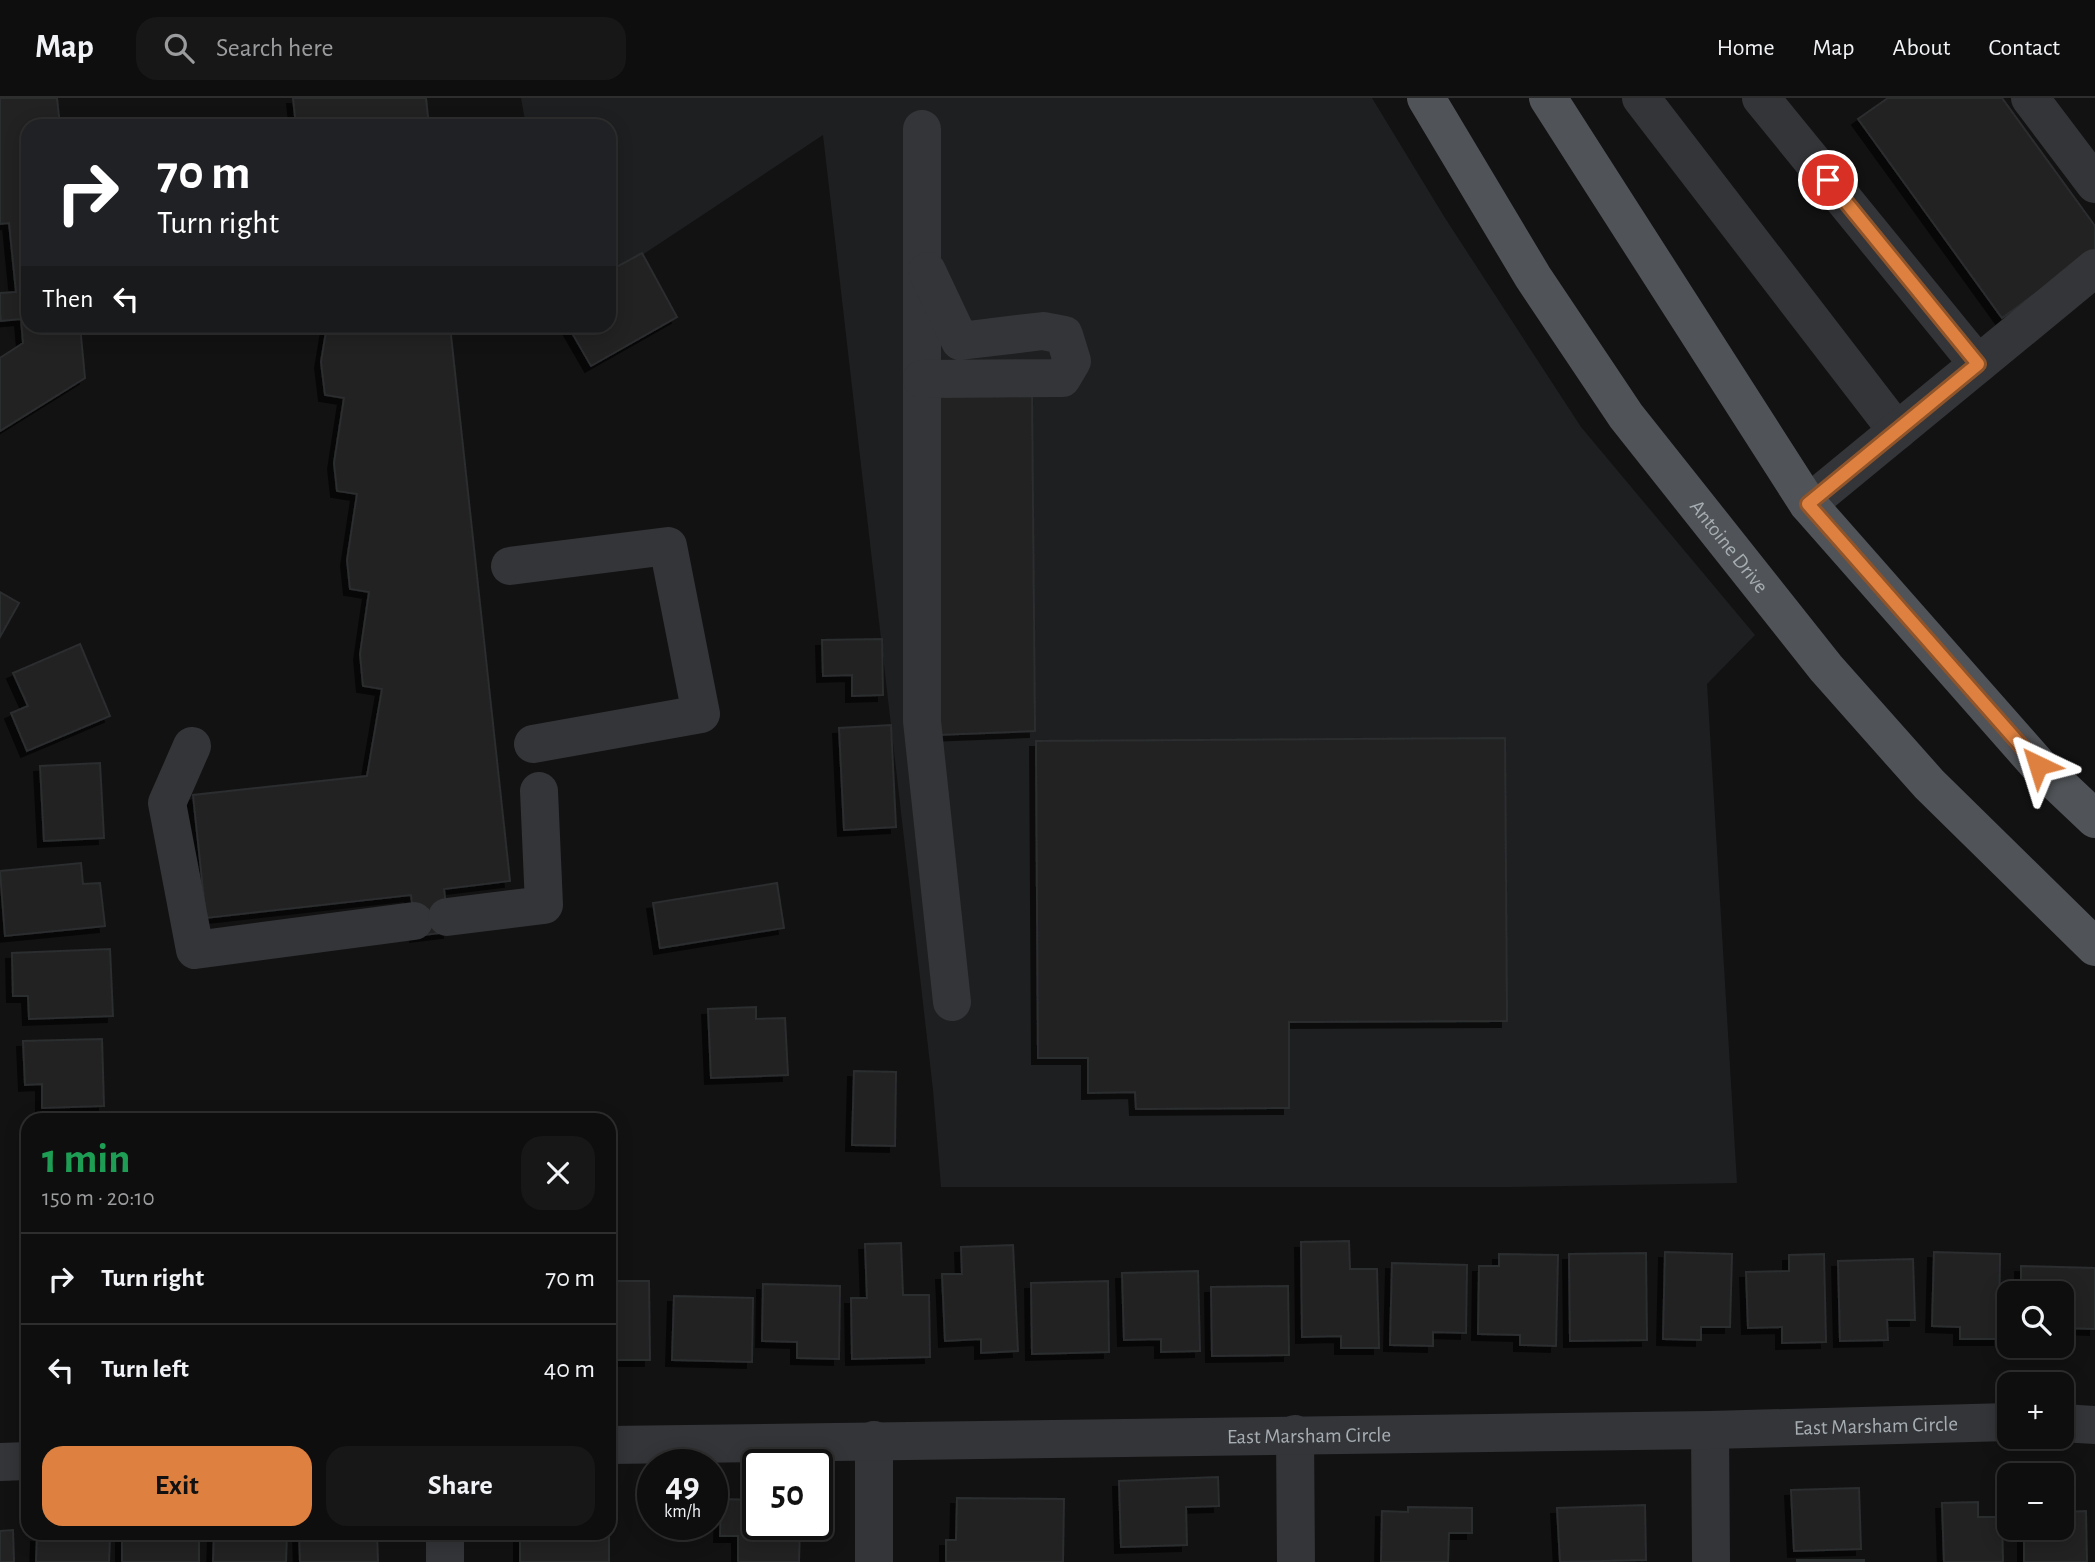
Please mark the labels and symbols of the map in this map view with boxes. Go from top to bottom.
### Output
pin [1798,150,1858,210]
street label: Antoine Drive [1686,496,1772,597]
position arrow [2001,728,2075,802]
street label: East Marsham Circle [1793,1413,1958,1438]
street label: East Marsham Circle [1227,1424,1391,1447]
speed limit sign: 50 [742,1449,833,1540]

